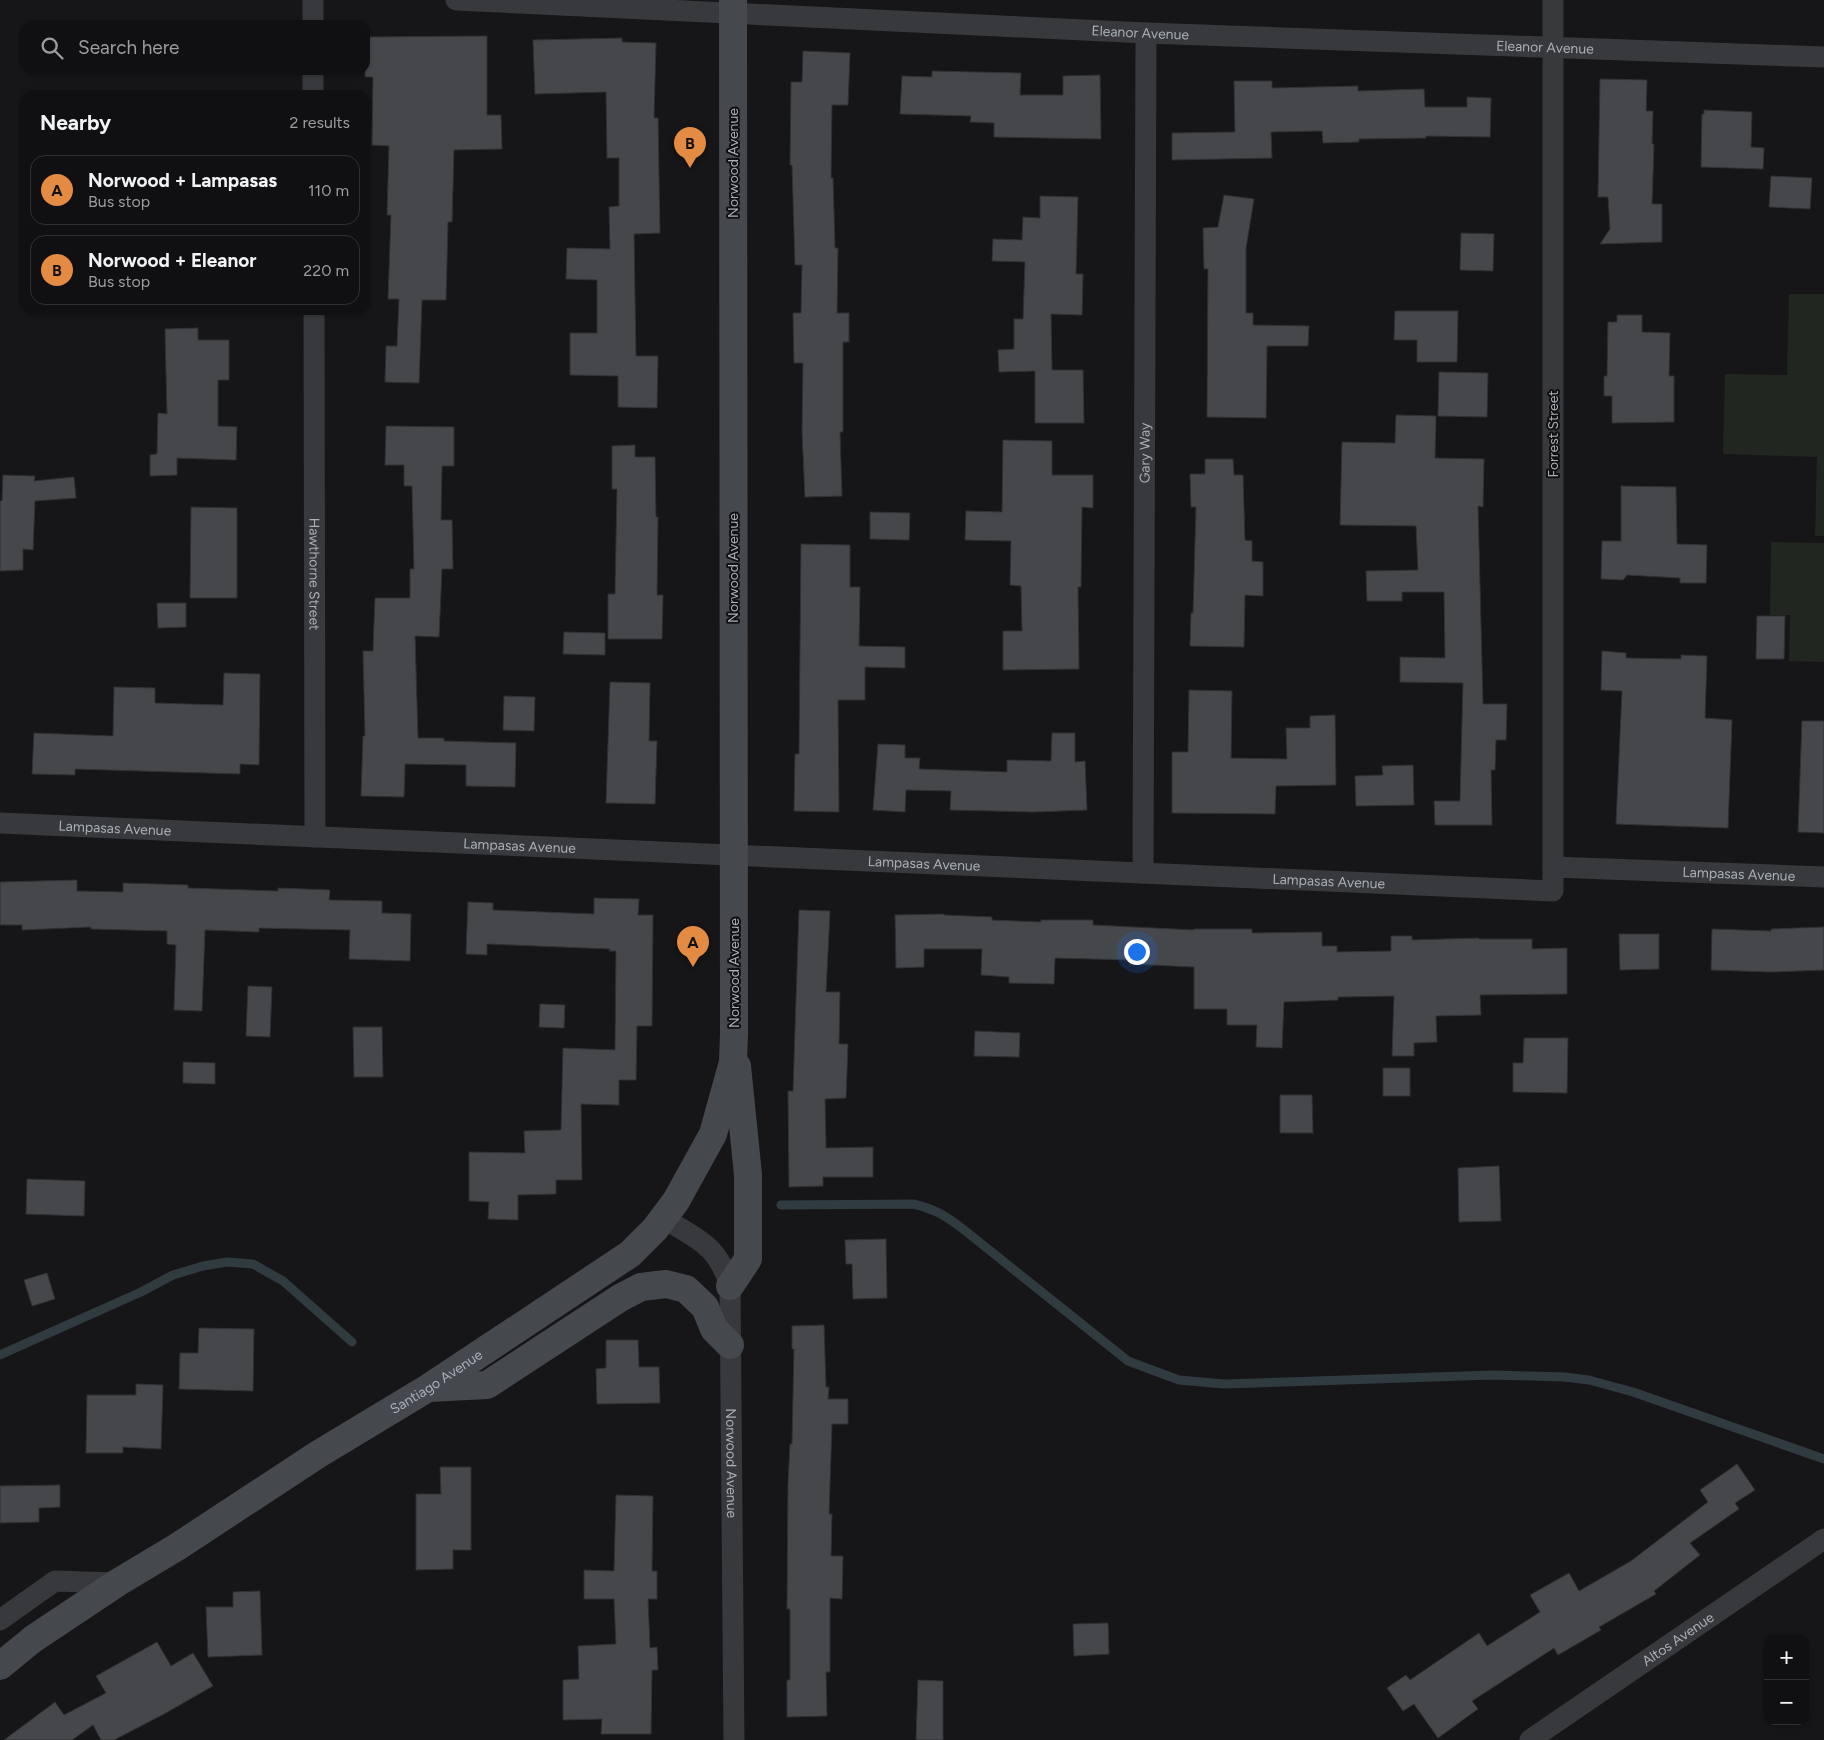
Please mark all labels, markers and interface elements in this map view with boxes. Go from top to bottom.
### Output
search box [20,20,370,75]
street label: Eleanor Avenue [1091,22,1190,43]
icon: search [38,34,66,62]
text: Search here [78,36,180,59]
street label: Eleanor Avenue [1496,37,1594,57]
street label: Norwood Avenue [725,108,742,218]
text: Nearby [40,110,111,135]
text: 2 results [290,113,350,132]
pin: B [674,127,706,168]
text: Norwood + Lampasas [88,169,277,192]
text: A [51,181,63,200]
text: 110 m [308,181,349,200]
text: Bus stop [88,192,150,211]
text: Norwood + Eleanor [88,249,256,272]
text: B [52,261,62,280]
text: 220 m [303,261,349,280]
text: Bus stop [88,272,150,291]
street label: Forrest Street [1545,390,1562,478]
street label: Gary Way [1136,422,1153,483]
street label: Norwood Avenue [725,513,742,623]
street label: Hawthorne Street [306,518,323,630]
street label: Lampasas Avenue [58,817,172,839]
street label: Lampasas Avenue [463,835,577,857]
street label: Lampasas Avenue [867,853,981,874]
street label: Lampasas Avenue [1682,863,1796,884]
street label: Lampasas Avenue [1272,870,1386,892]
street label: Norwood Avenue [726,918,743,1028]
pin: A [677,926,709,967]
your location [1124,939,1150,965]
street label: Santiago Avenue [387,1346,486,1417]
street label: Norwood Avenue [723,1408,741,1519]
street label: Altos Avenue [1639,1608,1717,1670]
map controls [1764,1635,1809,1725]
button: + [1764,1635,1809,1680]
button: − [1764,1680,1809,1725]

